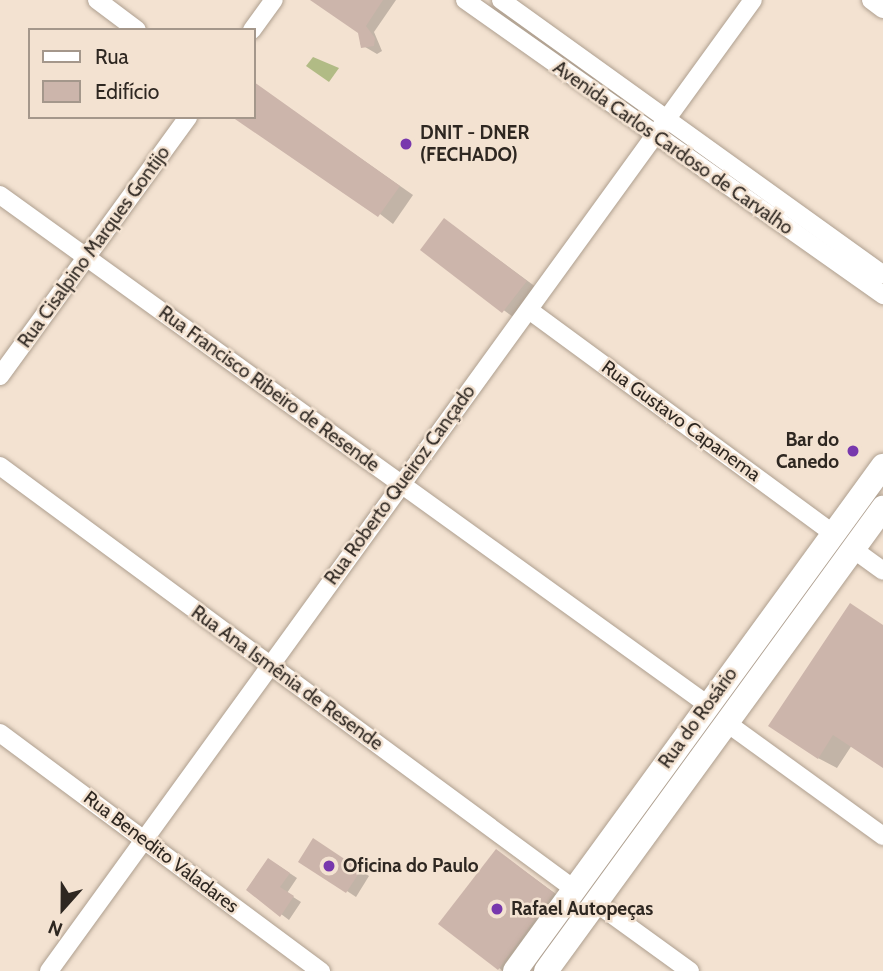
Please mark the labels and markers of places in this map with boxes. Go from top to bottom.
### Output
place label: DNIT - DNER (FECHADO) [420,122,529,166]
marker: DNIT - DNER (FECHADO) [398,136,414,152]
place label: Bar do Canedo [776,429,839,473]
marker: Bar do Canedo [845,443,861,459]
place label: Oficina do Paulo [343,855,479,877]
marker: Oficina do Paulo [321,858,337,874]
place label: Rafael Autopeças [511,898,653,920]
marker: Rafael Autopeças [489,901,505,917]

